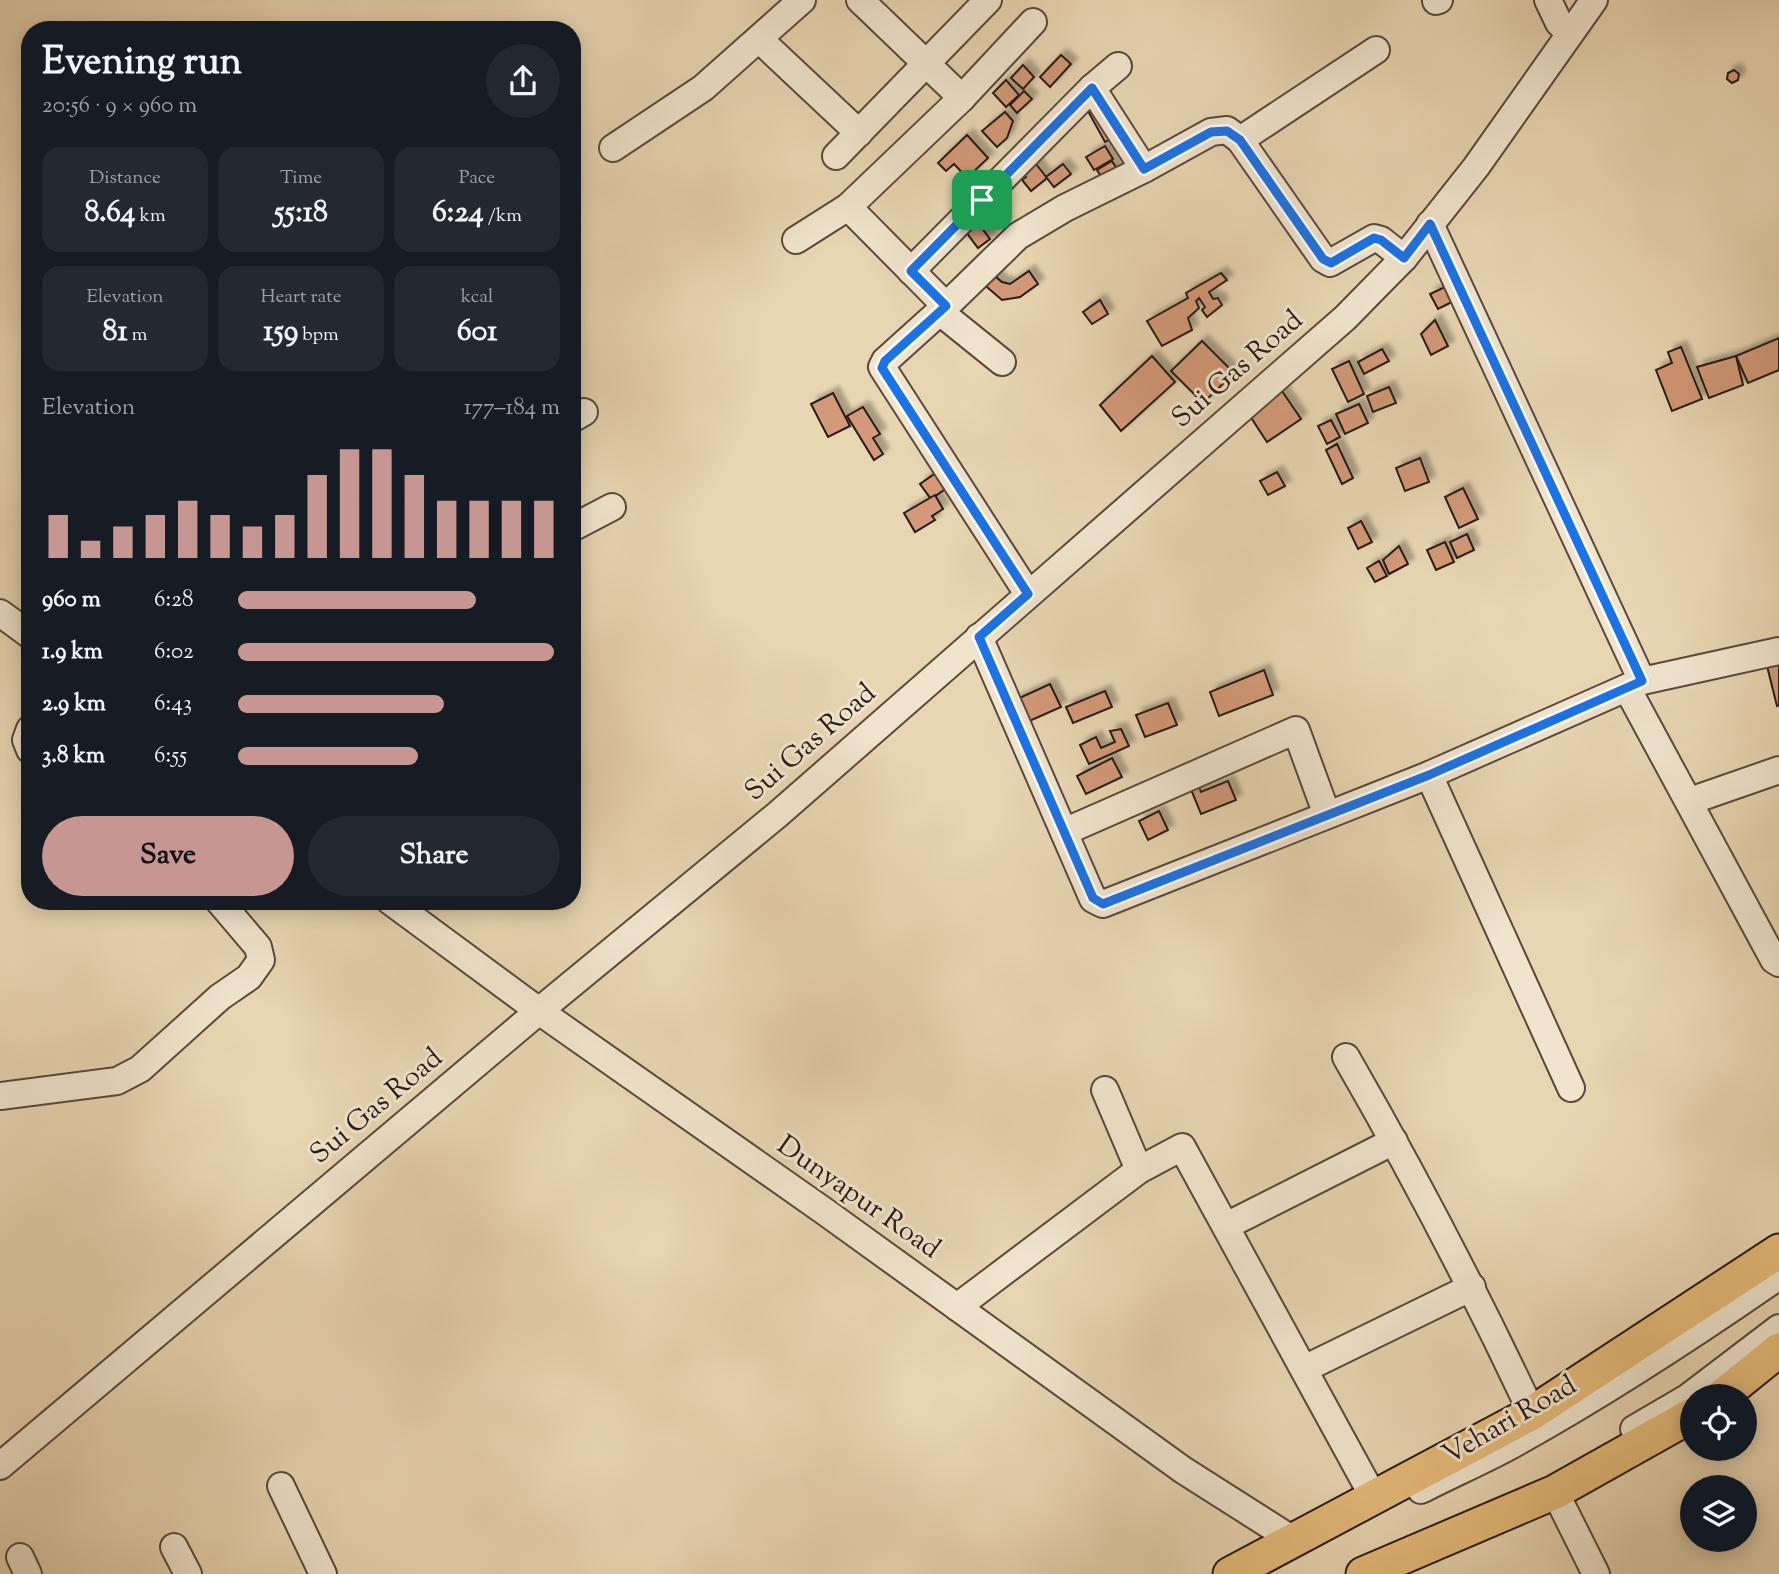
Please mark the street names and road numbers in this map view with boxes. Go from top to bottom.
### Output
street label: Sui Gas Road [1164,302,1313,438]
street label: Sui Gas Road [737,675,886,811]
street label: Sui Gas Road [302,1039,452,1175]
street label: Dunyapur Road [768,1127,948,1269]
street label: Vehari Road [1435,1366,1585,1476]

